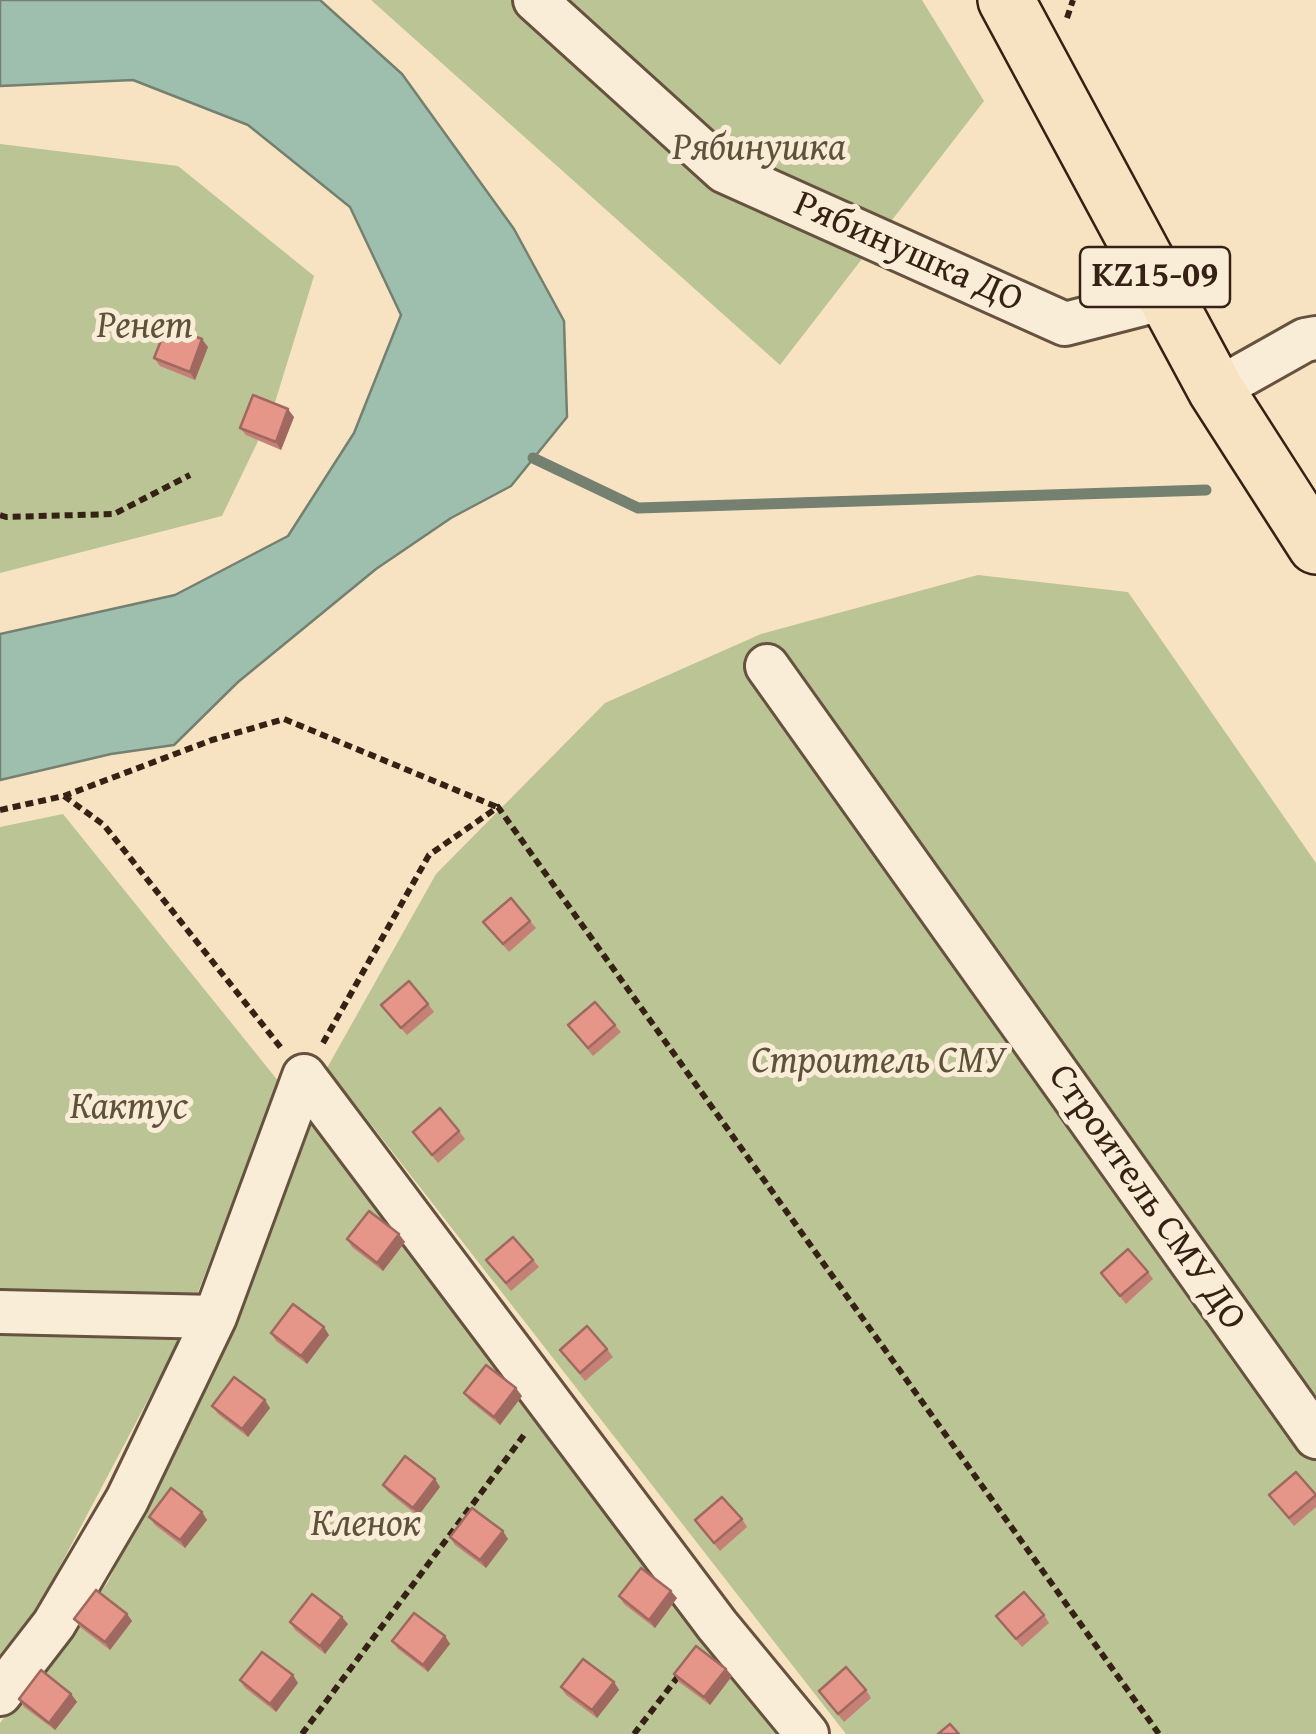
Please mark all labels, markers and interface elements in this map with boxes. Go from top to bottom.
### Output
park label: Рябинушка [672,126,846,172]
street label: Рябинушка ДО [787,182,1029,324]
road number: KZ15-09 [1080,247,1230,307]
park label: Ренет [97,304,193,350]
park label: Строитель СМУ [751,1039,1005,1085]
street label: Строитель СМУ ДО [1037,1056,1255,1340]
park label: Кактус [70,1085,188,1131]
park label: Кленок [311,1502,421,1548]

